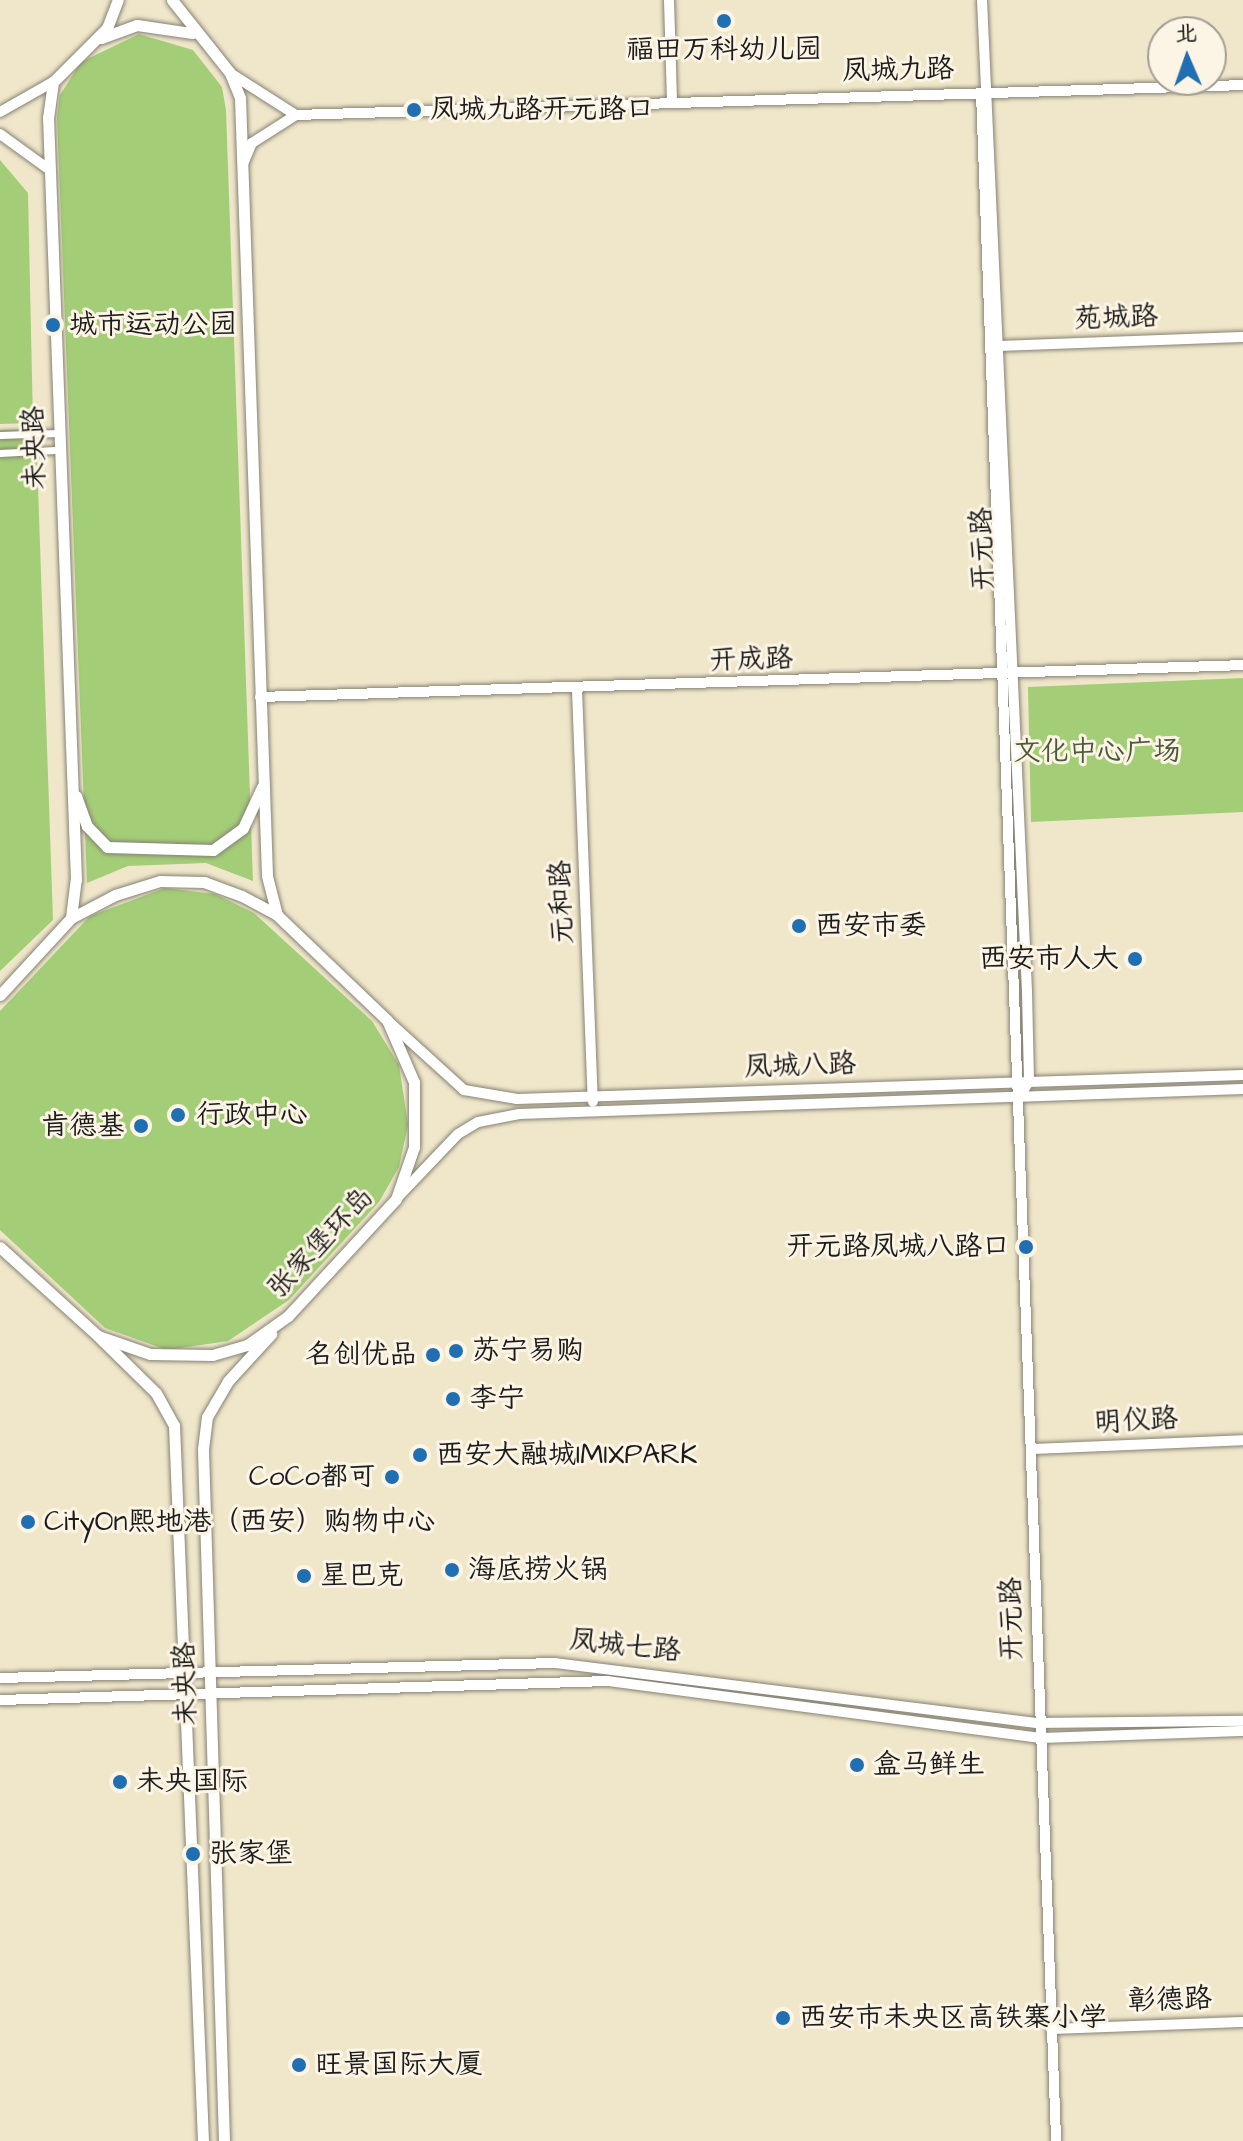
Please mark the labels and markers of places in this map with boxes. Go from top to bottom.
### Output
marker: 福田万科幼儿园 [715,12,733,30]
place label: 福田万科幼儿园 [626,33,822,67]
place label: 凤城九路开元路口 [430,93,654,127]
marker: 凤城九路开元路口 [405,101,423,119]
place label: 城市运动公园 [69,308,237,342]
marker: 城市运动公园 [44,316,62,334]
place label: 西安市委 [815,909,927,943]
marker: 西安市委 [790,917,808,935]
place label: 西安市人大 [979,942,1119,976]
marker: 西安市人大 [1126,950,1144,968]
place label: 行政中心 [196,1098,308,1132]
marker: 行政中心 [167,1104,189,1126]
place label: 肯德基 [41,1109,125,1143]
marker: 肯德基 [132,1117,150,1135]
place label: 开元路凤城八路口 [786,1230,1010,1264]
marker: 开元路凤城八路口 [1017,1238,1035,1256]
place label: 苏宁易购 [472,1334,584,1368]
place label: 名创优品 [305,1338,417,1372]
marker: 苏宁易购 [447,1342,465,1360]
marker: 名创优品 [424,1346,442,1364]
place label: 李宁 [469,1382,525,1416]
marker: 李宁 [444,1390,462,1408]
place label: 西安大融城IMIXPARK [436,1438,697,1472]
marker: 西安大融城IMIXPARK [411,1446,429,1464]
place label: CoCo都可 [249,1460,376,1494]
marker: CoCo都可 [383,1468,401,1486]
place label: CityOn熙地港（西安）购物中心 [44,1505,436,1539]
marker: CityOn熙地港（西安）购物中心 [19,1513,37,1531]
place label: 海底捞火锅 [468,1553,608,1587]
place label: 星巴克 [320,1559,404,1593]
marker: 海底捞火锅 [443,1561,461,1579]
marker: 星巴克 [295,1567,313,1585]
place label: 盒马鲜生 [873,1748,985,1782]
marker: 盒马鲜生 [848,1756,866,1774]
place label: 未央国际 [136,1765,248,1799]
marker: 未央国际 [111,1773,129,1791]
place label: 张家堡 [209,1837,293,1871]
marker: 张家堡 [184,1845,202,1863]
place label: 西安市未央区高铁寨小学 [799,2001,1107,2035]
marker: 西安市未央区高铁寨小学 [774,2009,792,2027]
place label: 旺景国际大厦 [315,2048,483,2082]
marker: 旺景国际大厦 [290,2056,308,2074]

